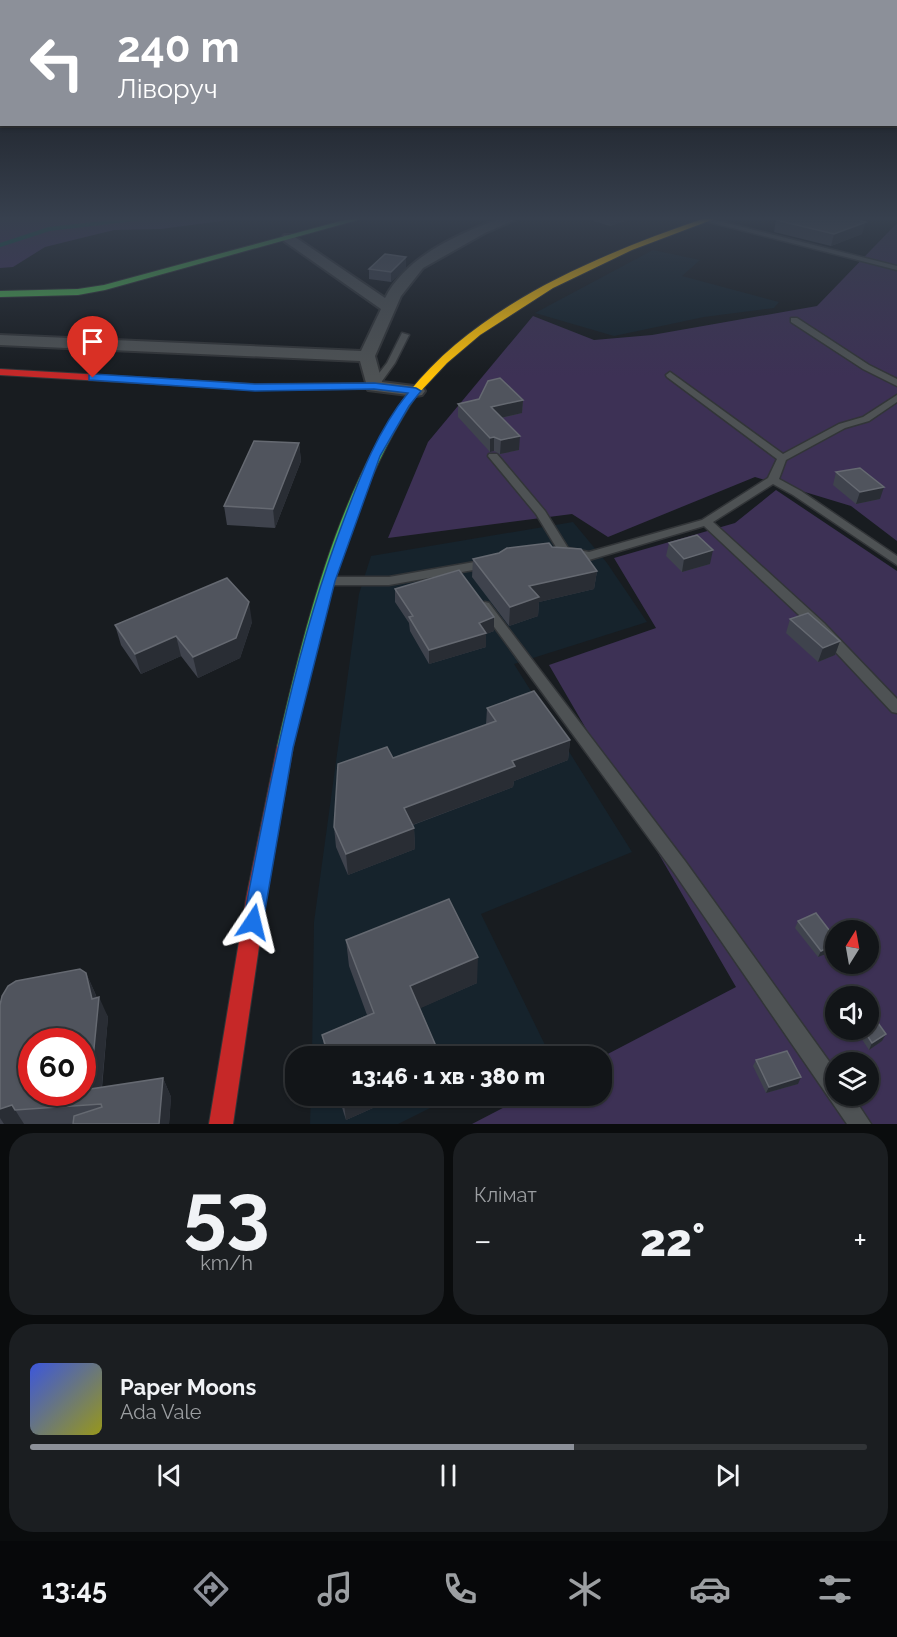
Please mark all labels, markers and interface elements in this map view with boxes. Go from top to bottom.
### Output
text: 240 m [117,23,240,72]
icon: left [18,24,96,102]
text: Ліворуч [117,73,218,104]
pin [67,316,118,378]
icon: arrive [76,325,109,358]
position arrow [221,890,285,954]
north arrow [825,920,879,974]
map controls [825,920,879,1106]
button: sound [825,986,879,1040]
speed limit sign: 60 [18,1028,96,1106]
button: layers [825,1052,879,1106]
text: 13:46 · 1 хв · 380 m [352,1063,545,1089]
text: 53 [183,1166,270,1257]
text: Клімат [474,1183,537,1207]
text: 22° [640,1214,705,1267]
text: − [474,1221,492,1260]
text: + [853,1221,867,1260]
text: km/h [200,1251,253,1275]
text: Paper Moons [120,1374,256,1400]
text: Ada Vale [120,1400,202,1424]
icon: previous [153,1459,186,1492]
icon: pause [432,1459,465,1492]
icon: next [711,1459,744,1492]
icon: directions [190,1568,232,1610]
icon: music [314,1568,356,1610]
icon: phone [439,1568,481,1610]
icon: climate [564,1568,606,1610]
icon: car [689,1568,731,1610]
icon: filters [814,1568,856,1610]
text: 13:45 [41,1574,107,1605]

